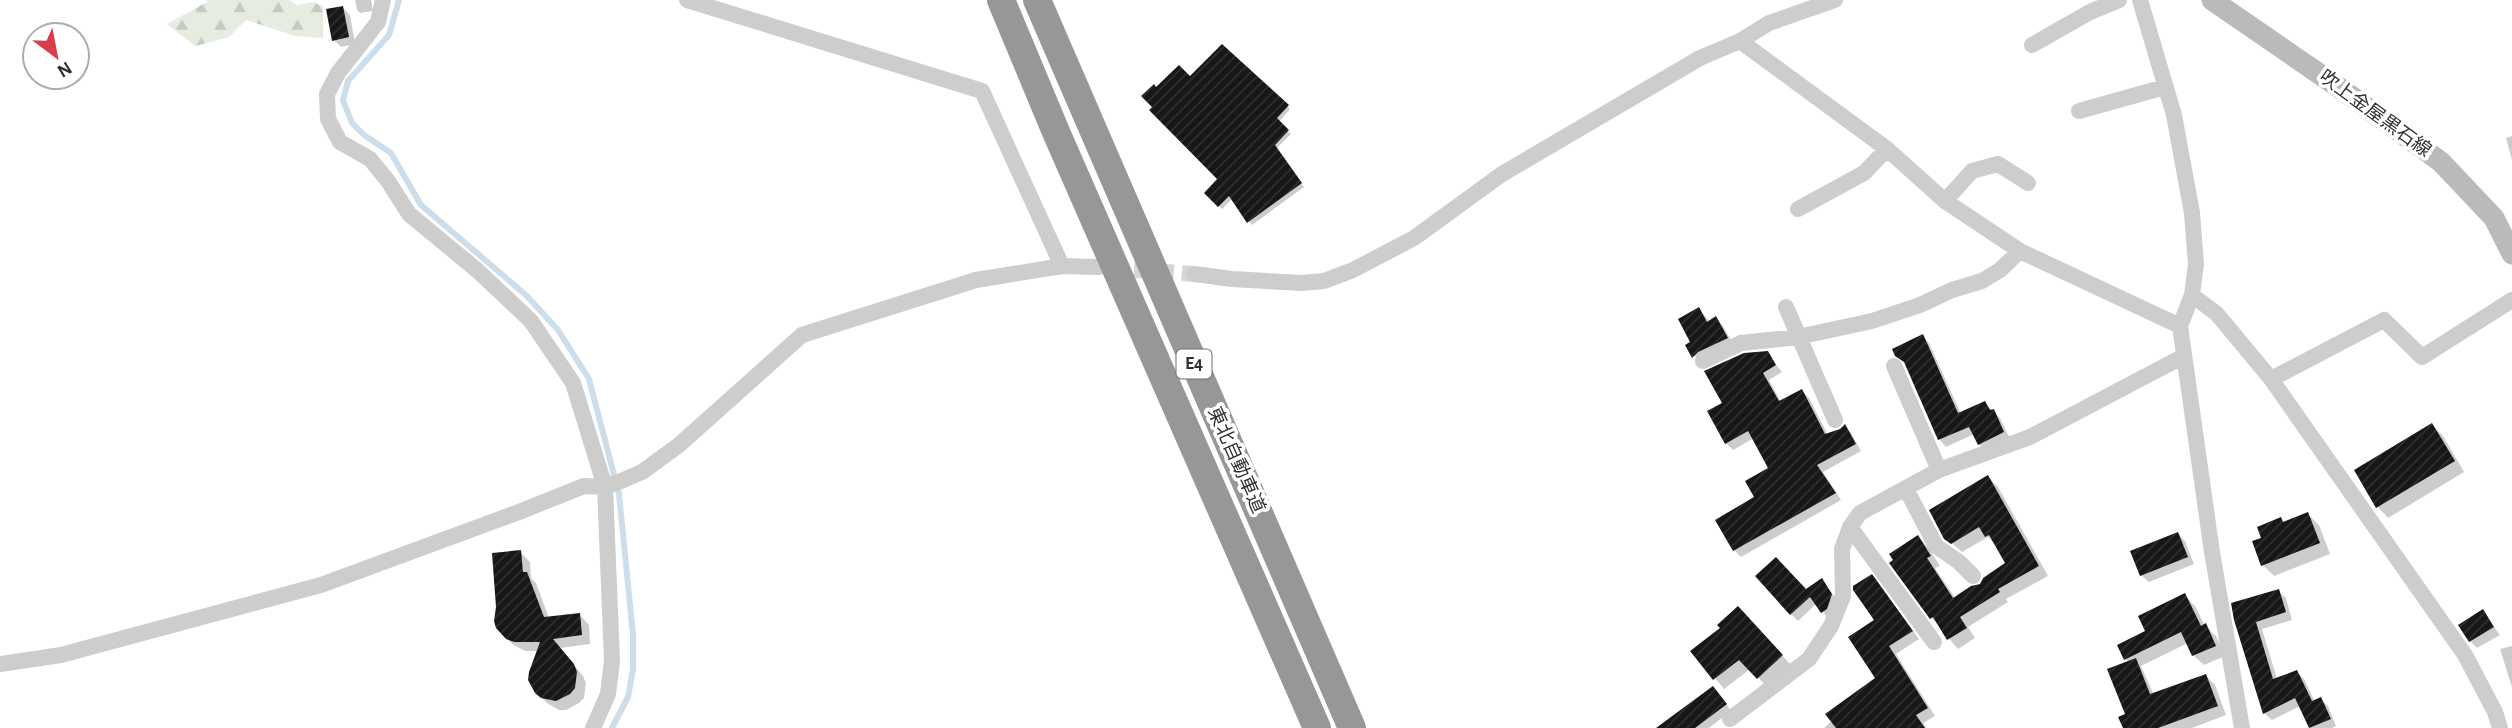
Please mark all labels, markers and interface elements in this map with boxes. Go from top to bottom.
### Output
north arrow [21,21,91,91]
text: N [54,58,75,81]
street label: 吹上金屋黒石線 [2316,66,2436,161]
road number: E4 [1176,350,1212,378]
street label: 東北自動車道 [1204,404,1269,516]

